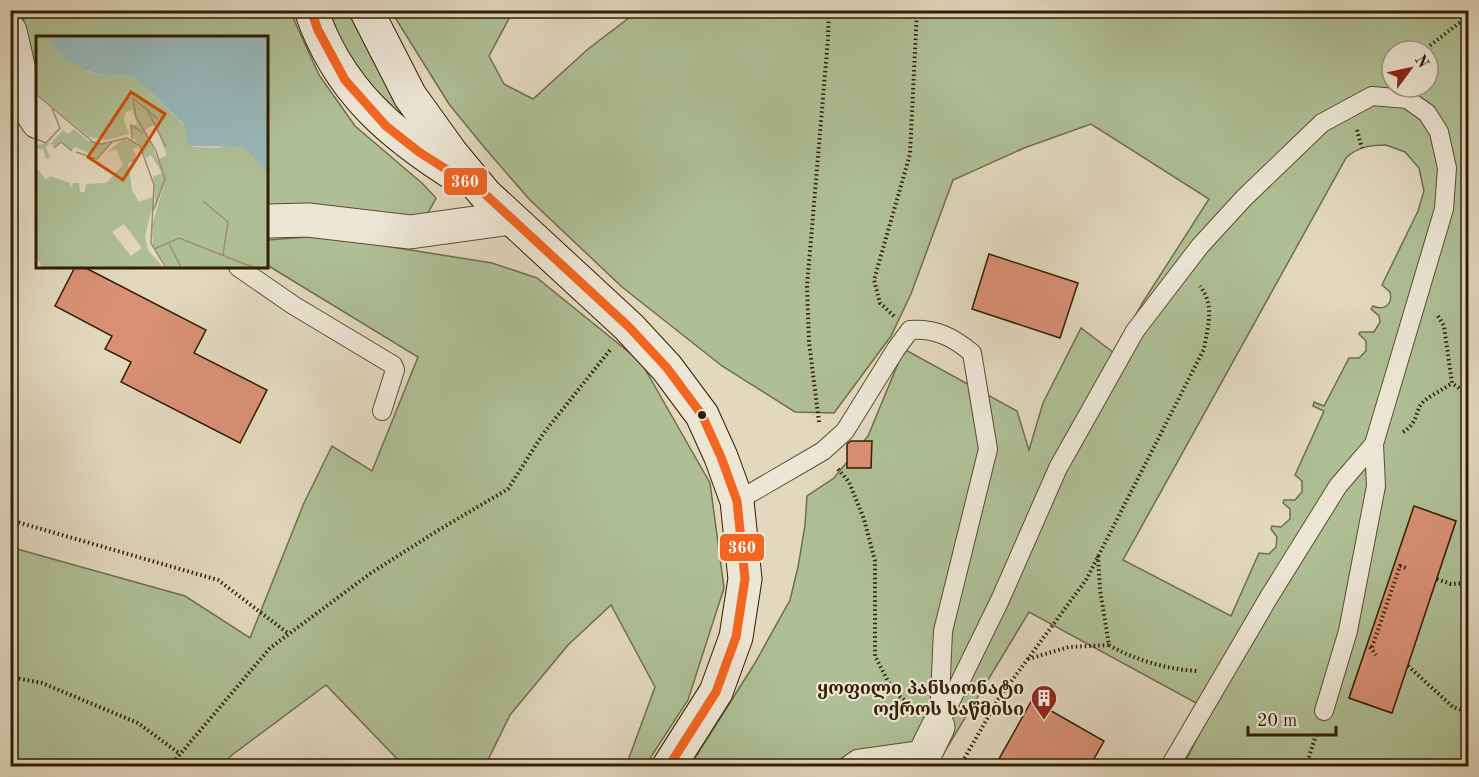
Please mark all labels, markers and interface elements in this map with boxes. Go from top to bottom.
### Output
inset map [36,36,268,268]
north arrow [1380,39,1440,99]
text: N [1411,52,1431,72]
line badge: 360 [443,167,488,196]
text: 360 [451,175,479,191]
unlabelled marker [696,409,708,421]
line badge: 360 [719,533,765,562]
text: 360 [728,541,756,557]
place label: ყოფილი პანსიონატი ოქროს საწმისი [817,679,1024,720]
building icon: ყოფილი პანსიონატი ოქროს საწმისი [1029,683,1059,721]
scale bar [1248,699,1336,737]
text: 20 m [1257,712,1297,730]

